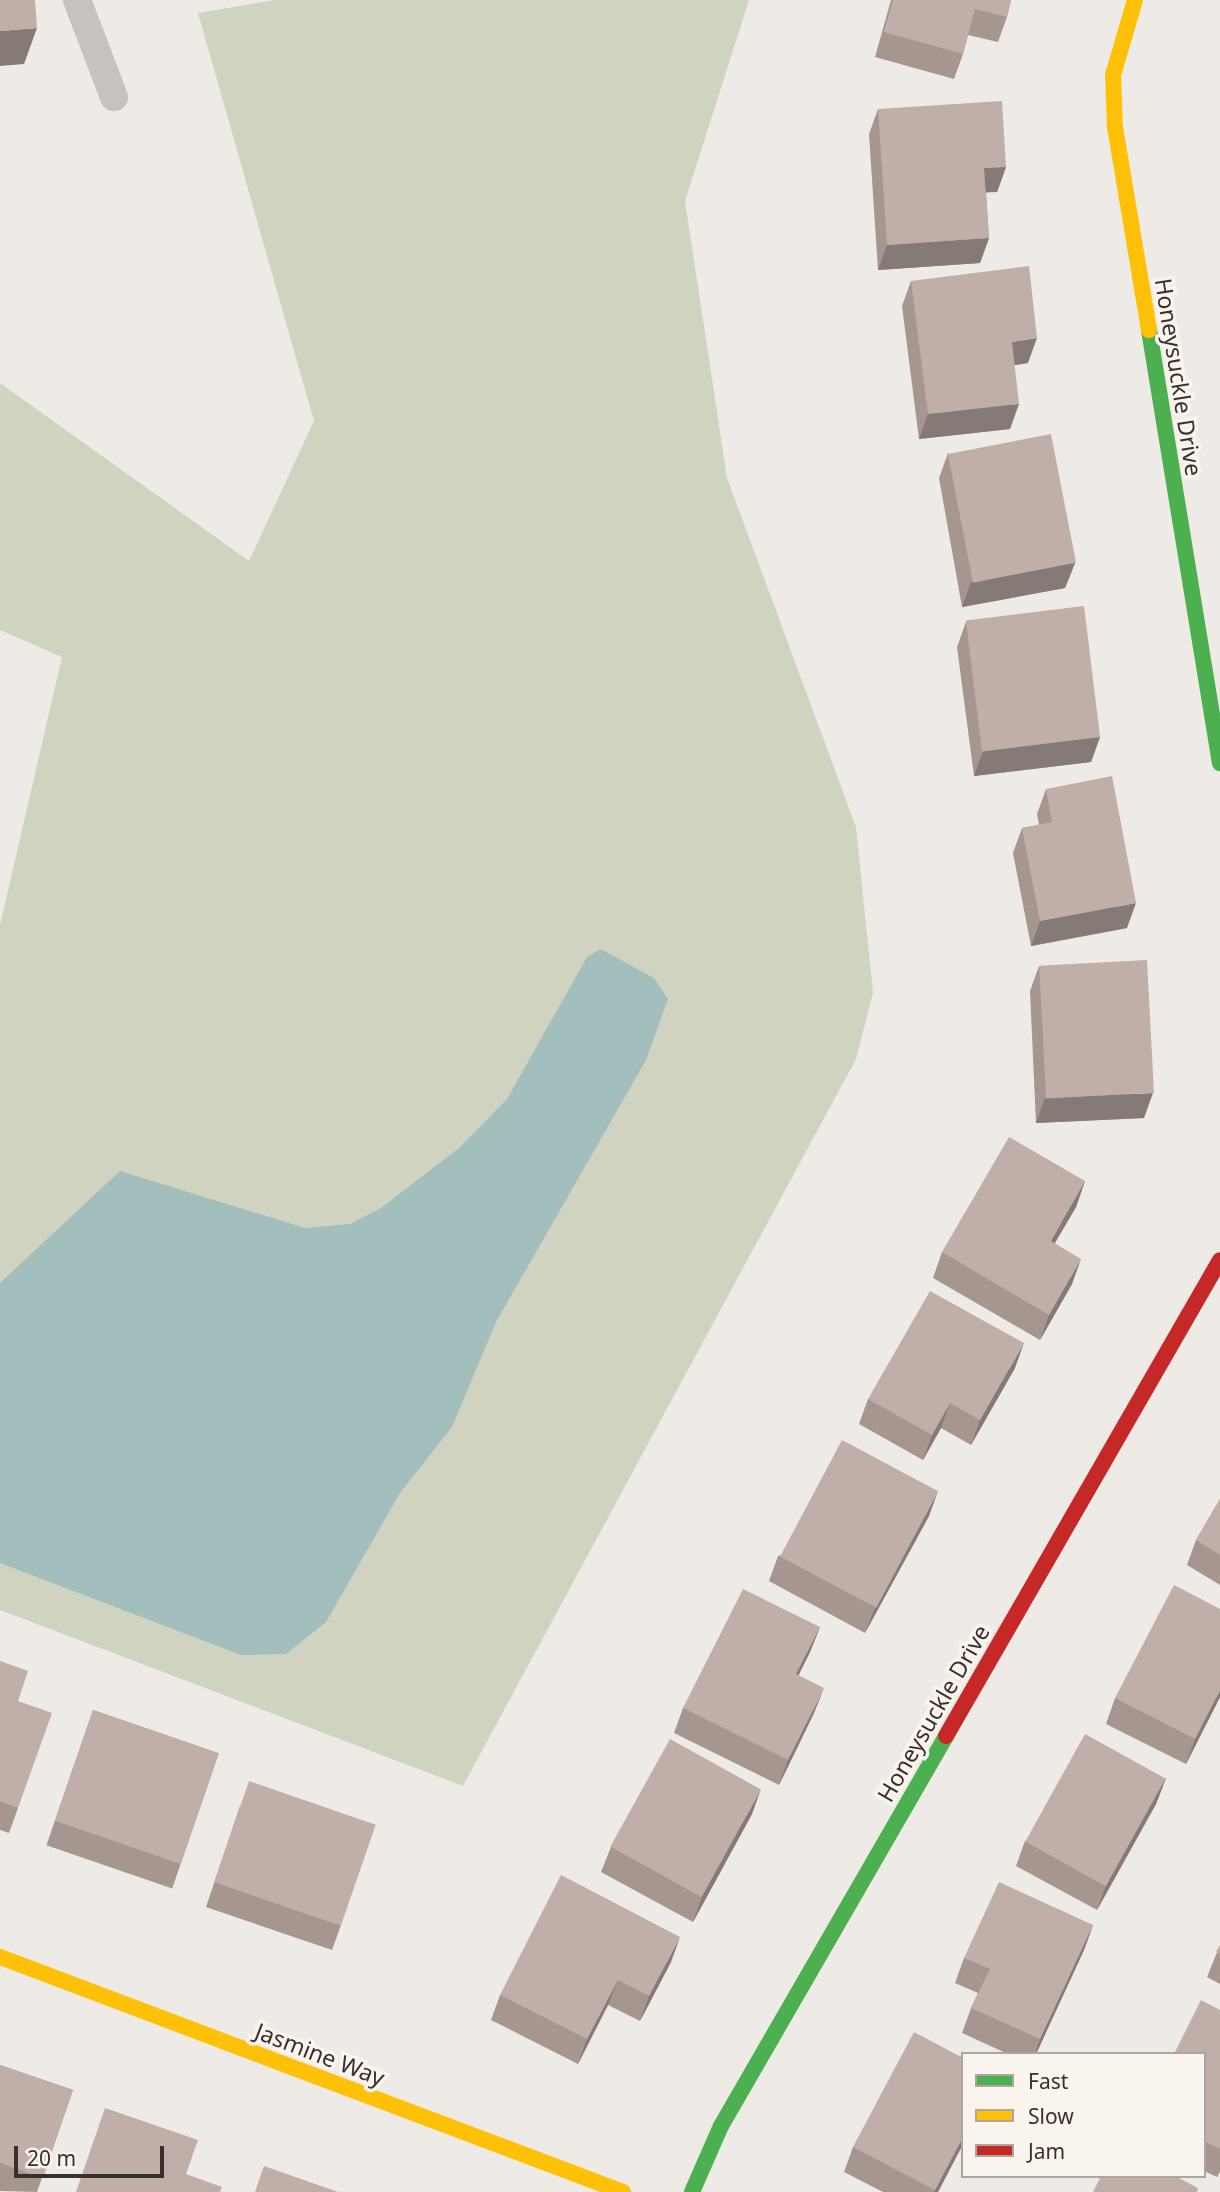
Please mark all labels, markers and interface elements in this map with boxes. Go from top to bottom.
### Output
street label: Honeysuckle Drive [1150,276,1208,478]
street label: Honeysuckle Drive [871,1620,995,1806]
street label: Jasmine Way [251,2017,389,2091]
legend [961,2052,1206,2178]
text: Fast [1028,2067,1068,2095]
text: Slow [1028,2102,1074,2130]
scale bar [18,2132,168,2176]
text: Jam [1028,2137,1065,2165]
text: 20 m [27,2144,76,2172]

